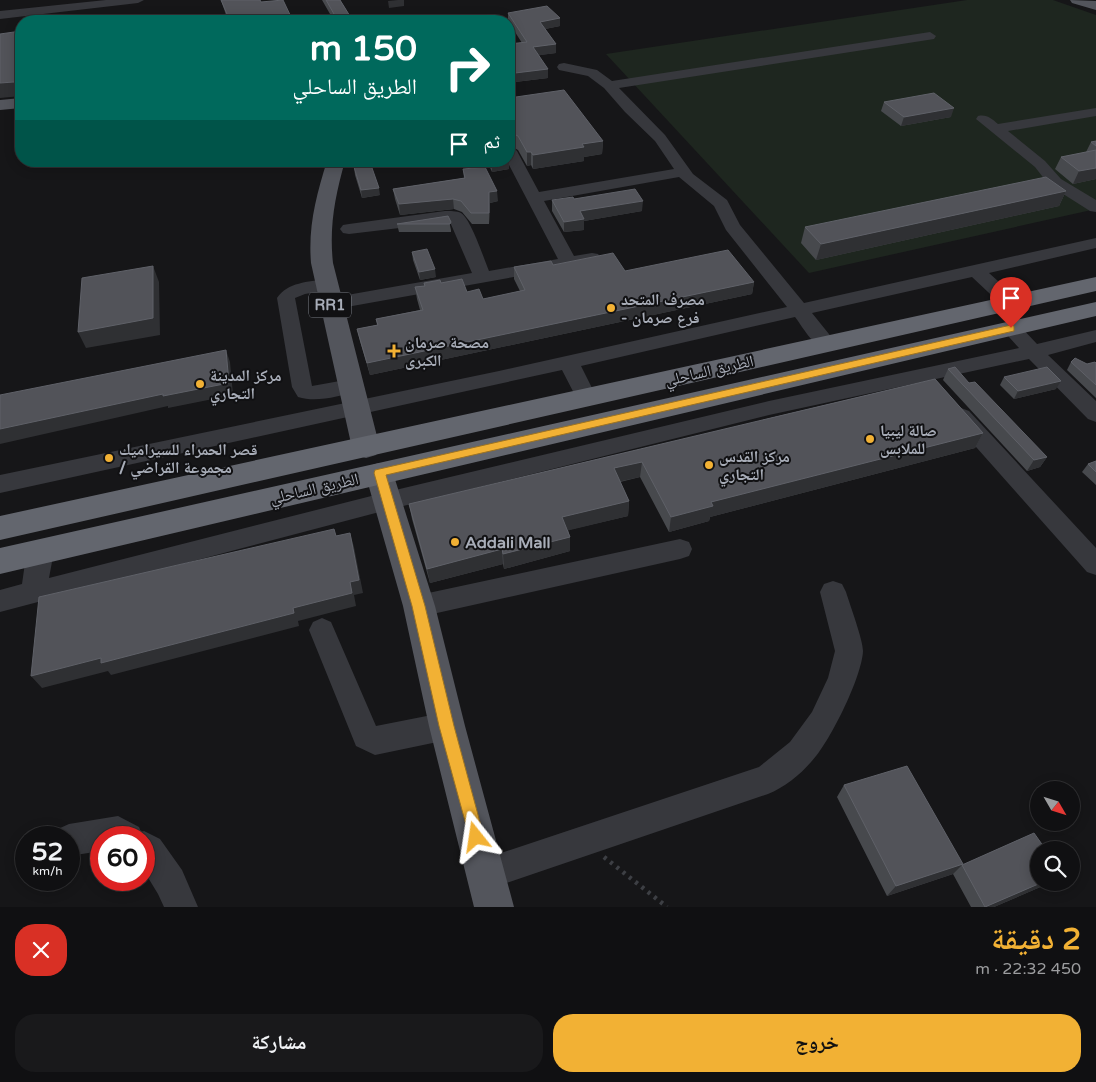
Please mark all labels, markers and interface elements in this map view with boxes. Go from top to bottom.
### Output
text: 150 m [310,28,417,70]
icon: right [435,35,500,100]
text: الطريق الساحلي [292,74,417,100]
icon: arrive [445,130,473,158]
text: ثم [483,131,500,153]
pin [990,277,1032,328]
icon: arrive [997,284,1025,312]
place label: مصرف المتحد - فرع صرمان [621,290,705,328]
road number: RR1 [309,292,351,318]
marker: مصرف المتحد - فرع صرمان [605,302,617,314]
place label: مصحة صرمان الكبرى [405,333,489,371]
marker: مصحة صرمان الكبرى [387,344,401,358]
street label: الطريق الساحلي [663,351,756,393]
place label: مركز المدينة التجاري [210,366,281,406]
marker: مركز المدينة التجاري [194,378,206,390]
place label: صالة ليبيا للملابس [880,421,937,459]
marker: صالة ليبيا للملابس [864,433,876,445]
place label: قصر الحمراء للسيراميك / مجموعة القراضي [119,440,258,480]
place label: مركز القدس التجاري [719,447,790,487]
marker: قصر الحمراء للسيراميك / مجموعة القراضي [103,452,115,464]
marker: مركز القدس التجاري [703,459,715,471]
street label: الطريق الساحلي [268,469,361,511]
place label: Addali Mall [465,533,550,553]
marker: Addali Mall [449,536,461,548]
north arrow [1030,781,1080,831]
map controls [1030,781,1080,891]
position arrow [449,810,501,862]
speed limit sign: 60 [90,826,155,891]
text: 52 [32,837,63,867]
button: search [1030,841,1080,891]
text: km/h [32,864,63,878]
text: 2 دقيقة [991,921,1081,958]
button: close [15,924,67,976]
text: 450 m · 22:32 [975,959,1081,979]
button: مشاركة [15,1014,543,1072]
button: خروج [553,1014,1081,1072]

